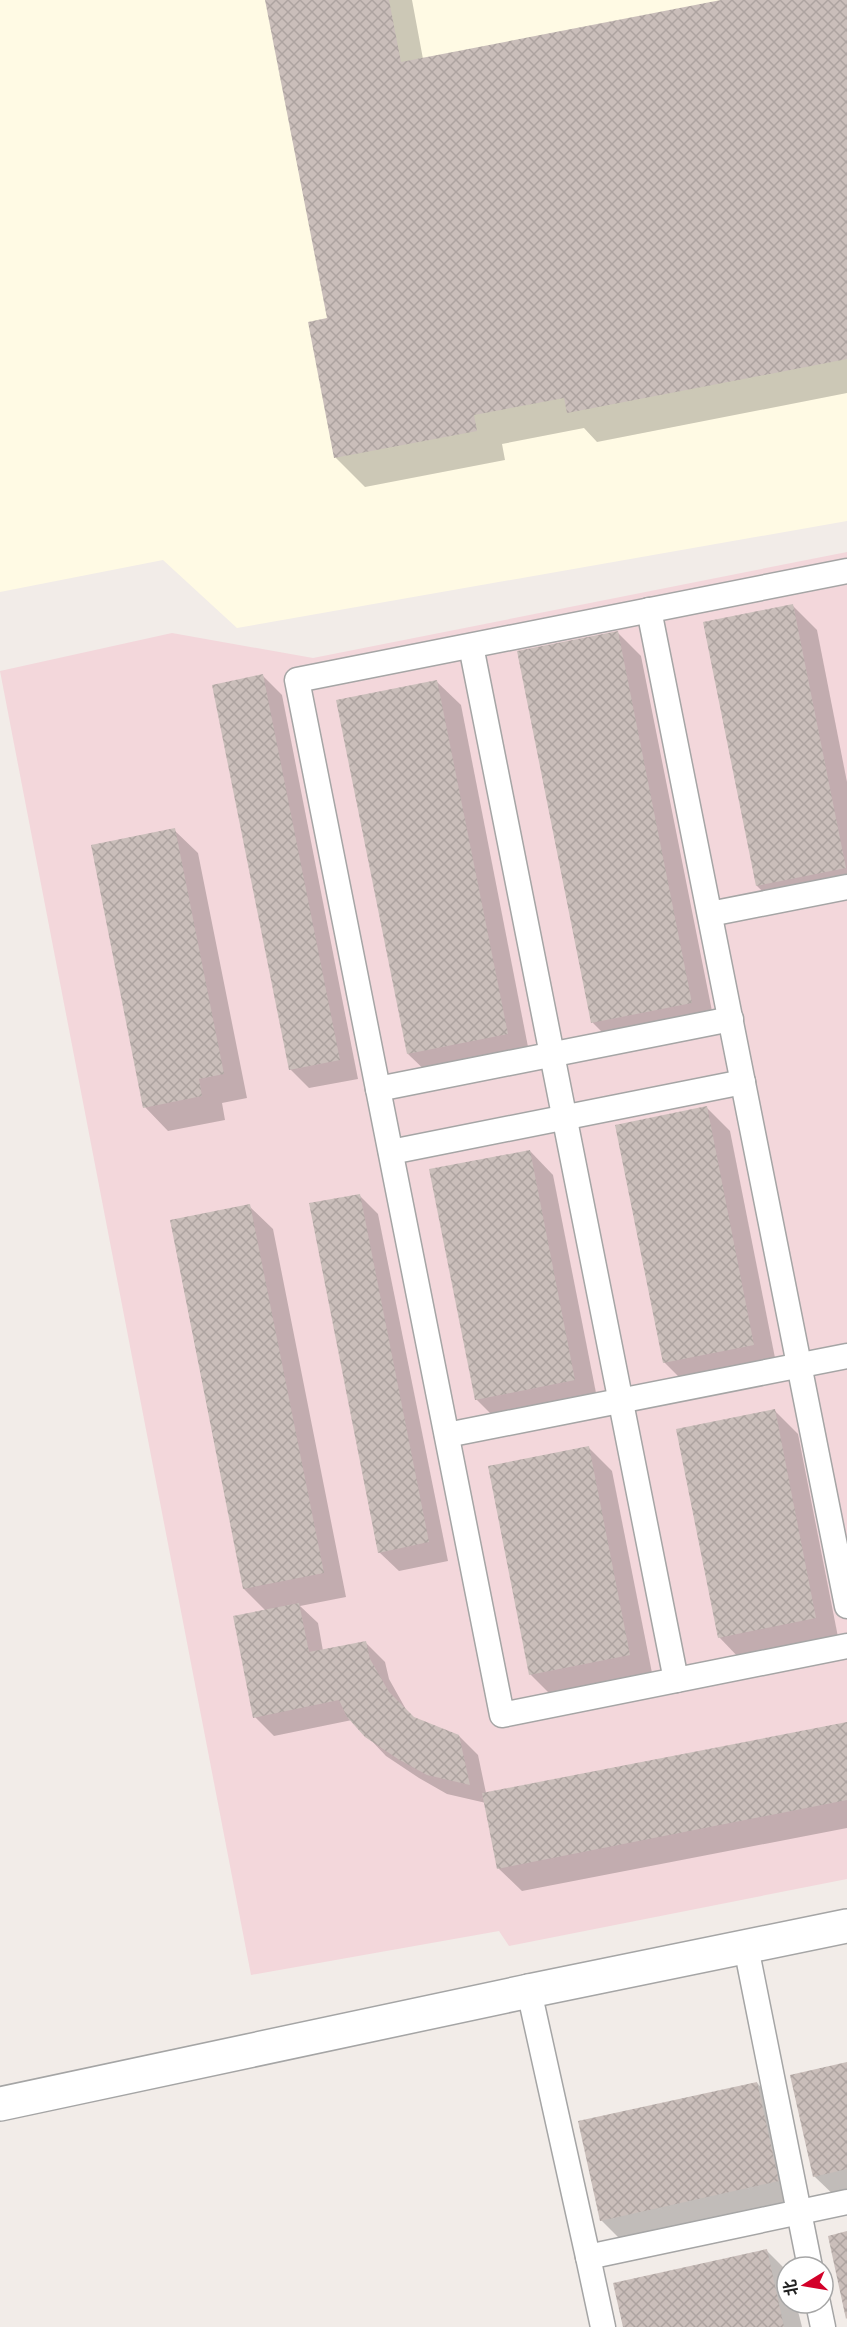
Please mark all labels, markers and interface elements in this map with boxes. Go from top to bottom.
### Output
north arrow [775,2255,835,2315]
text: 北 [779,2278,804,2298]

